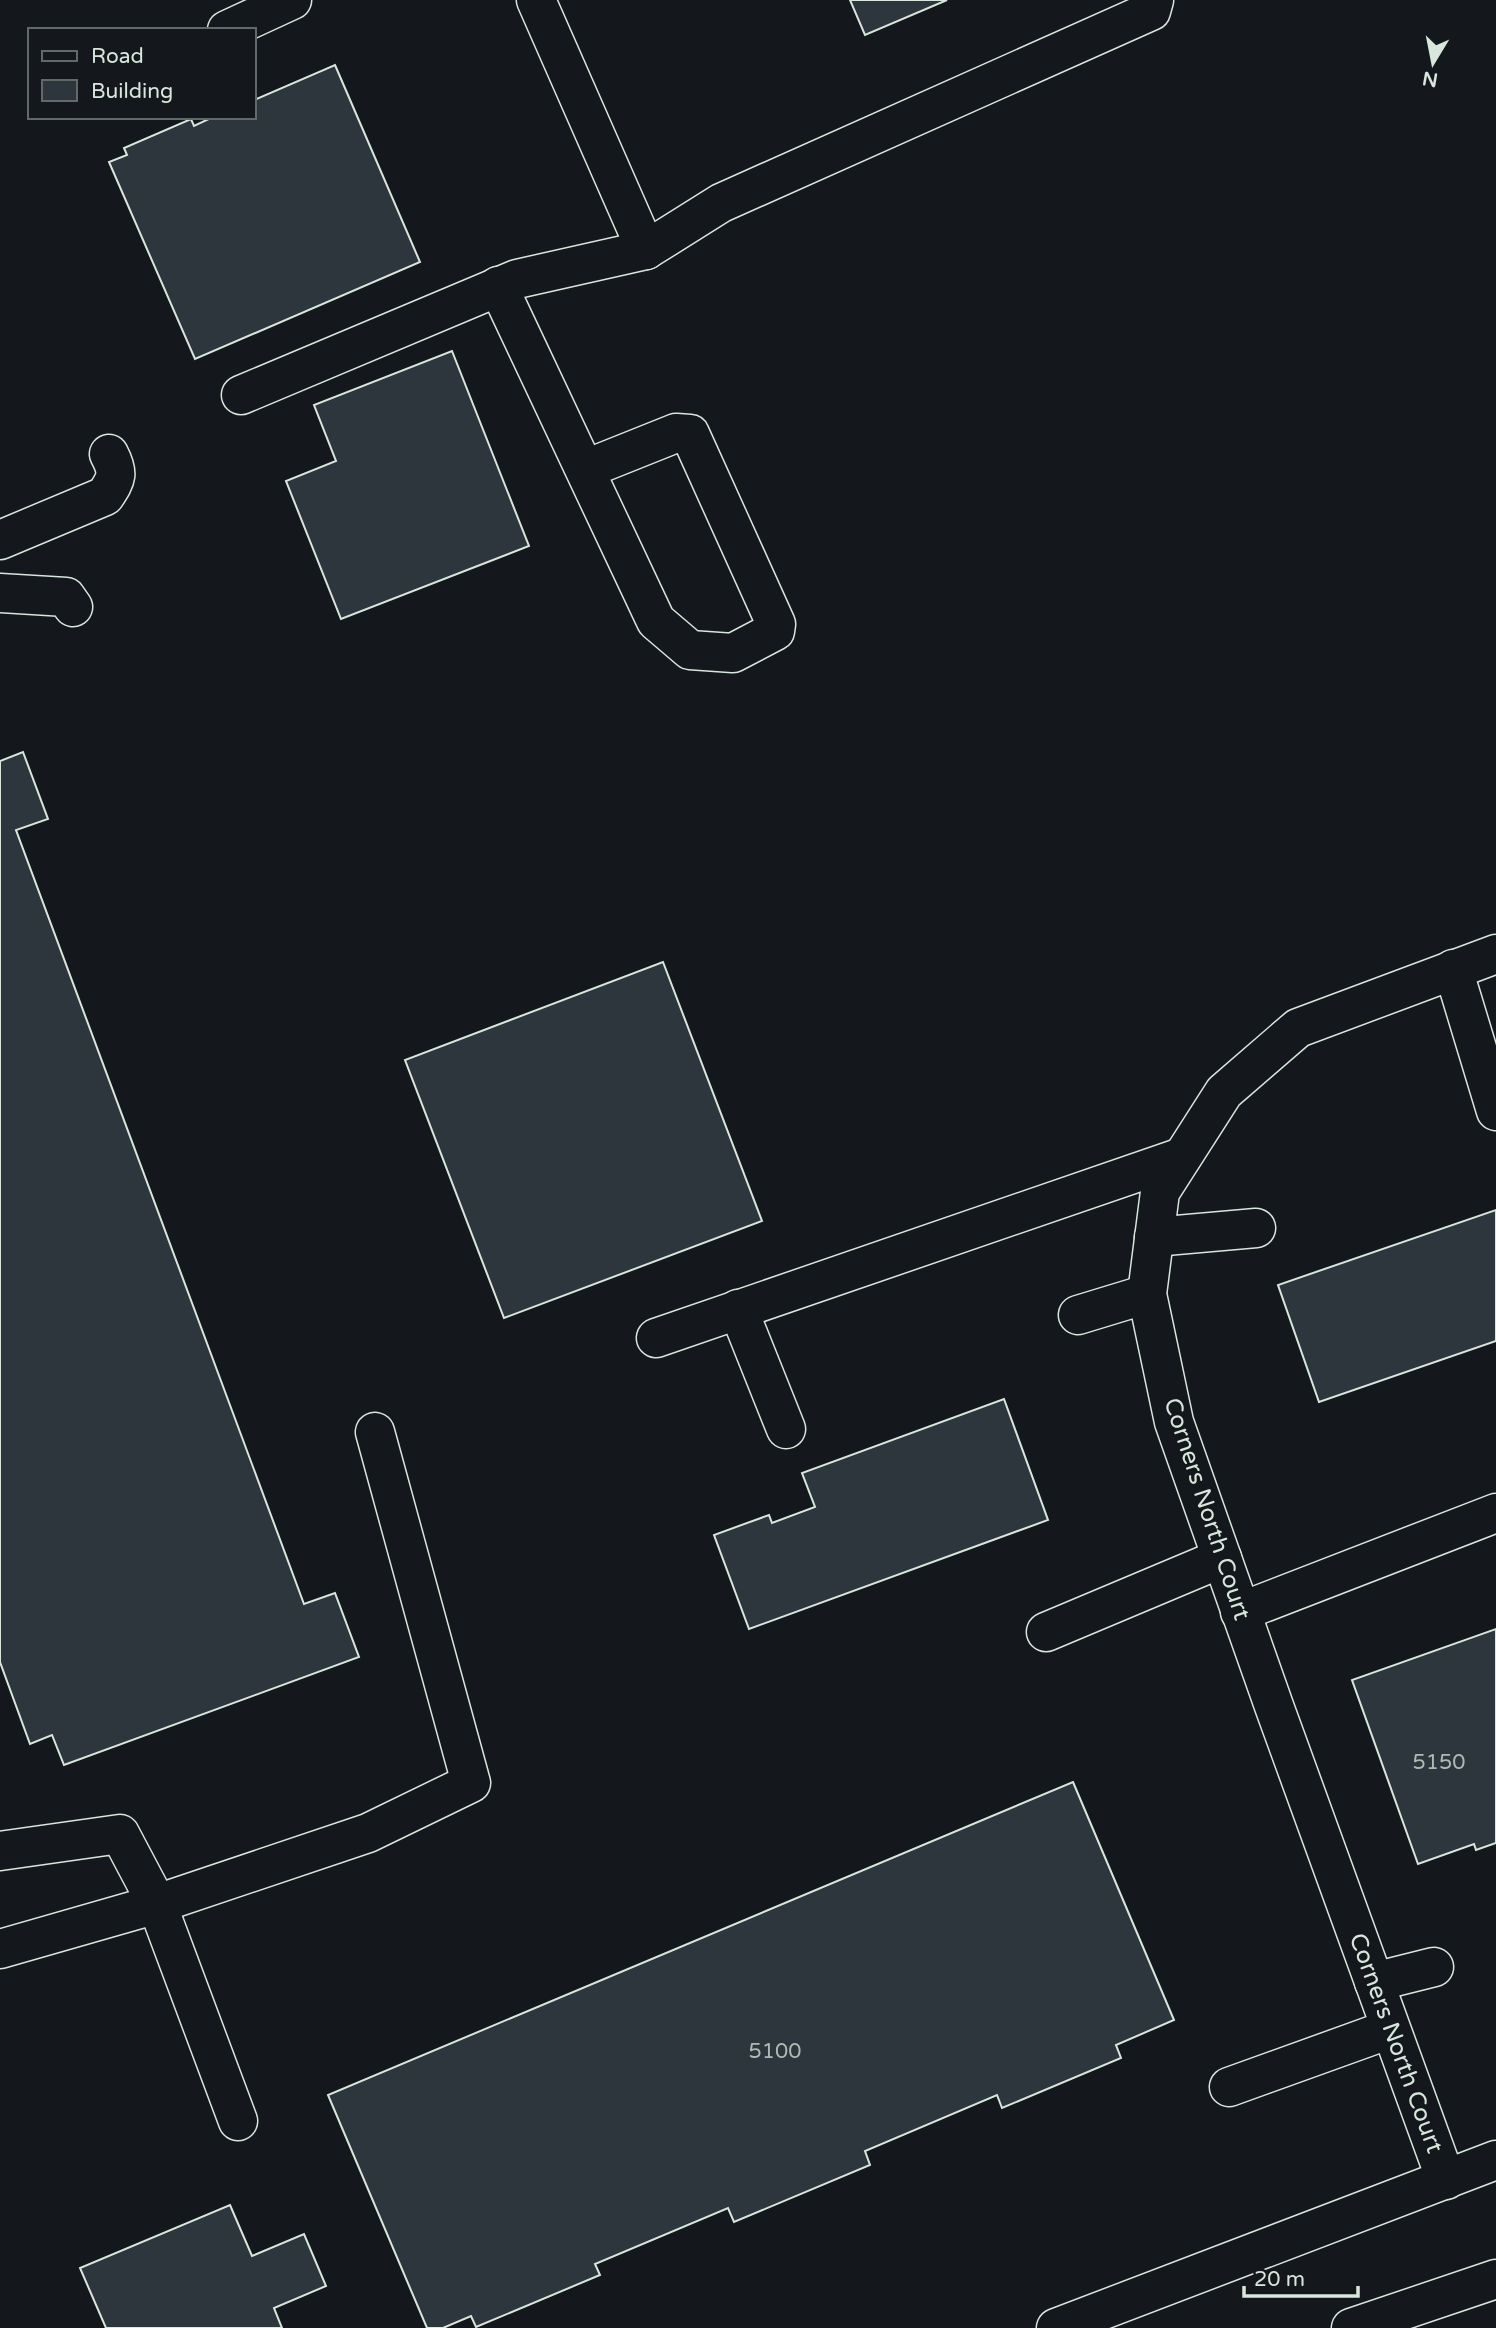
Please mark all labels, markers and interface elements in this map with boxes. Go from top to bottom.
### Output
legend [28,28,256,119]
north arrow [1398,28,1468,98]
text: Road [91,44,144,69]
text: N [1421,67,1440,91]
text: Building [91,79,173,104]
street label: Corners North Court [1157,1394,1257,1624]
house number: 5150 [1413,1750,1465,1775]
street label: Corners North Court [1343,1929,1449,2157]
house number: 5100 [749,2039,801,2064]
scale bar [1244,2254,1358,2298]
text: 20 m [1254,2267,1305,2292]

